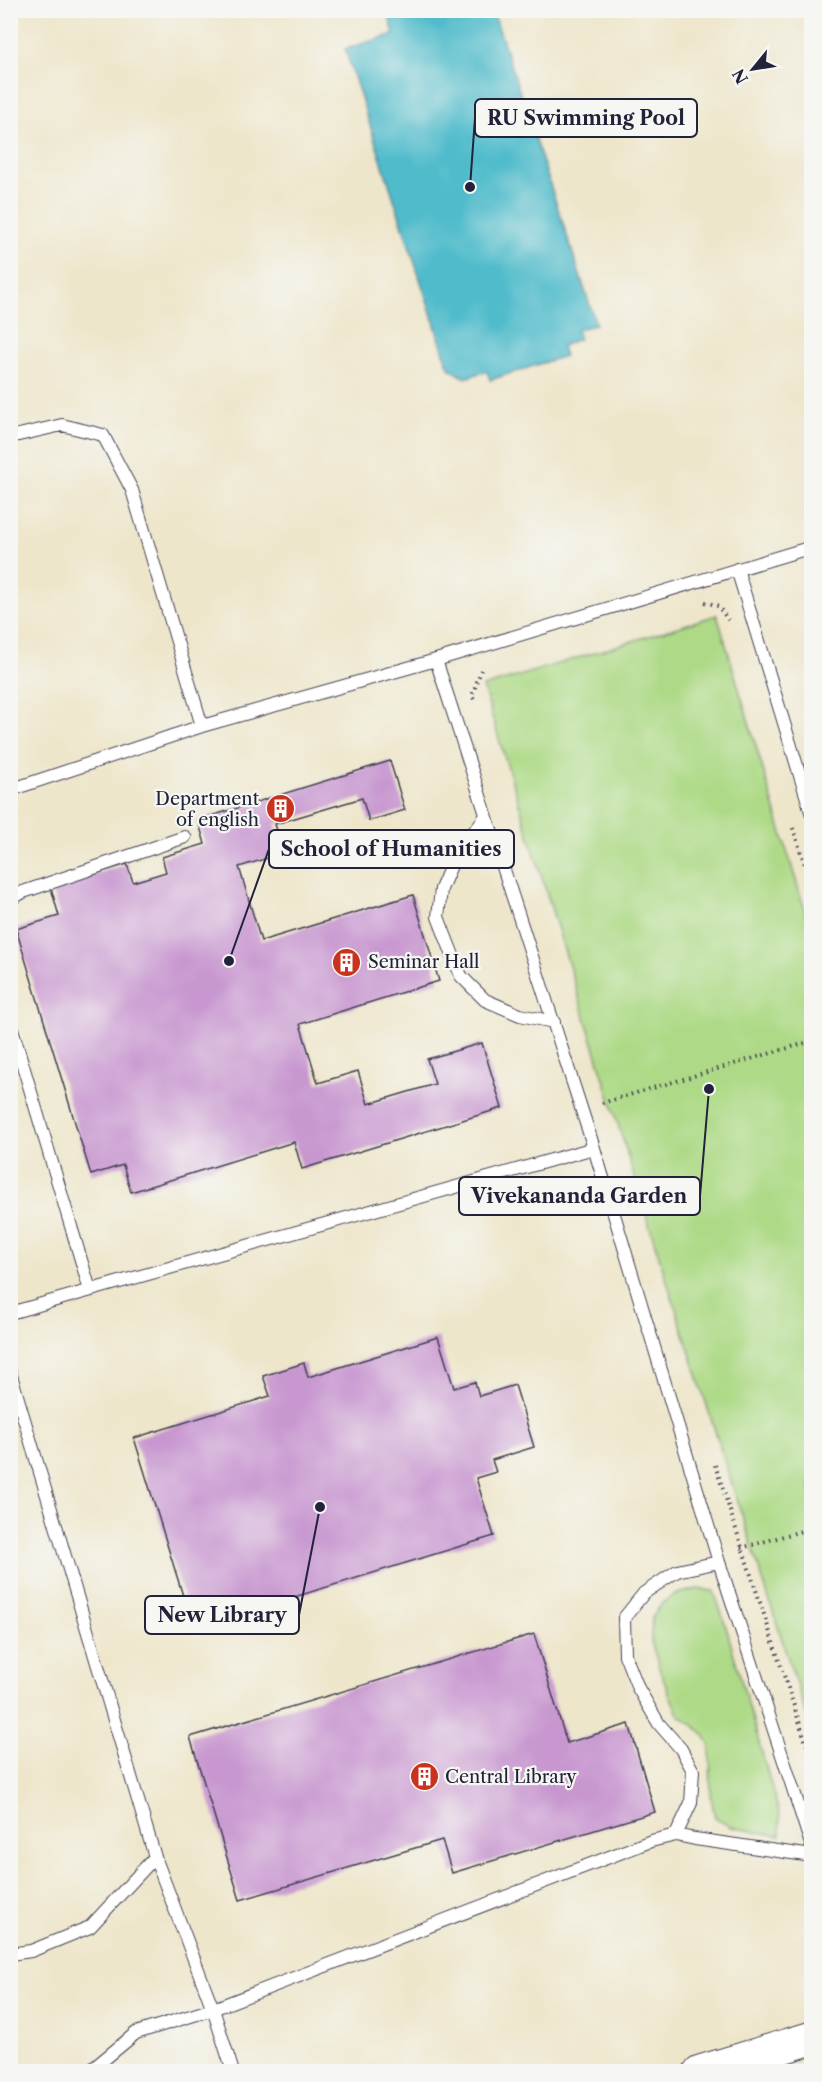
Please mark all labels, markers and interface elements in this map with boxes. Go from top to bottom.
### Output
north arrow [723,39,783,99]
text: N [728,65,752,88]
callout: RU Swimming Pool [475,99,697,137]
text: RU Swimming Pool [487,106,685,130]
place label: Department of english [155,788,260,831]
building icon: Department of english [264,793,296,825]
callout: School of Humanities [269,830,514,868]
text: School of Humanities [281,837,501,861]
building icon: Seminar Hall [331,946,363,978]
place label: Seminar Hall [368,951,479,973]
callout: Vivekananda Garden [459,1177,700,1215]
text: Vivekananda Garden [470,1184,687,1208]
callout: New Library [145,1596,299,1634]
text: New Library [157,1603,287,1627]
building icon: Central Library [408,1761,440,1793]
place label: Central Library [445,1766,577,1788]

